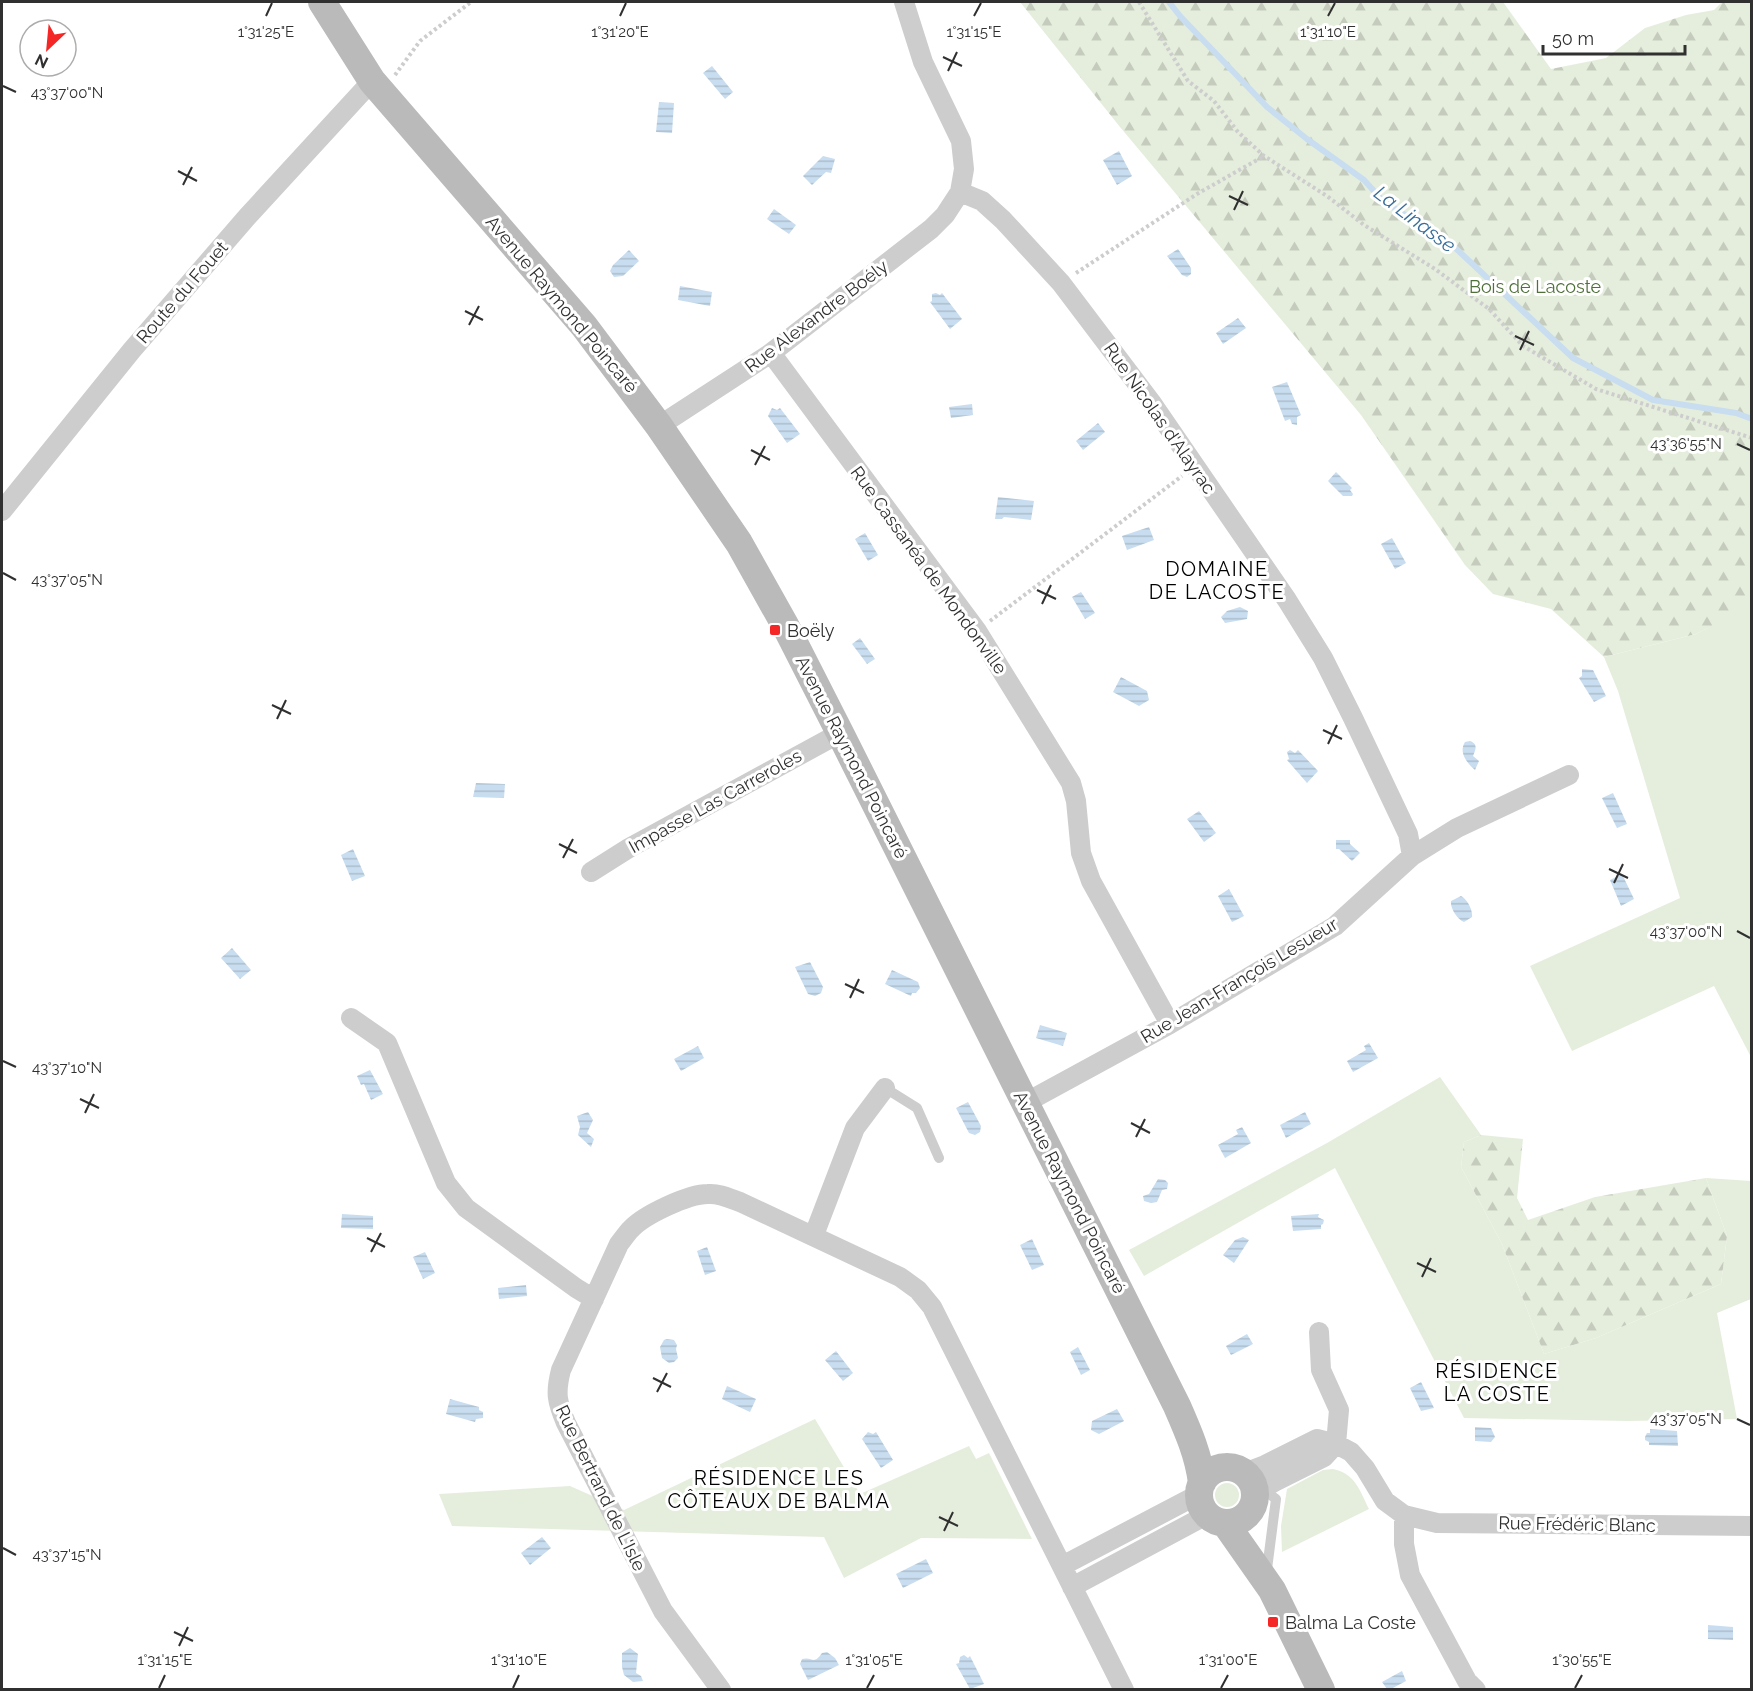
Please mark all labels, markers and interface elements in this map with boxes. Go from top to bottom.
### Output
north arrow [18,18,78,78]
scale bar [1543,18,1686,56]
text: 1°31'25"E [238,23,294,41]
text: 1°31'20"E [591,23,649,41]
text: 1°31'15"E [947,23,1002,41]
text: 1°31'10"E [1300,23,1356,41]
text: 50 m [1552,28,1594,49]
text: N [32,50,51,72]
text: 43°37'00"N [31,84,103,102]
water label: La Linasse [1370,181,1461,258]
street label: Avenue Raymond Poincaré [482,211,643,397]
street label: Route du Fouet [132,237,232,347]
street label: Rue Alexandre Boély [740,255,892,377]
park label: Bois de Lacoste [1469,276,1602,297]
street label: Rue Nicolas d'Alayrac [1100,338,1220,498]
text: 43°36'55"N [1650,435,1722,453]
street label: Rue Cassanéa de Mondonville [847,462,1012,678]
district label: DOMAINE DE LACOSTE [1149,557,1285,604]
text: 43°37'05"N [31,571,103,589]
place label: Boëly [787,620,835,641]
marker: Boëly [768,623,782,637]
street label: Avenue Raymond Poincaré [792,652,913,862]
street label: Impasse Las Carreroles [625,745,805,857]
street label: Rue Jean-François Lesueur [1137,912,1342,1047]
text: 43°37'00"N [1650,923,1722,941]
text: 43°37'10"N [32,1059,102,1077]
street label: Avenue Raymond Poincaré [1010,1087,1131,1297]
district label: RÉSIDENCE LA COSTE [1435,1359,1559,1406]
street label: Rue Bertrand de L'Isle [552,1402,650,1575]
text: 43°37'05"N [1650,1410,1722,1428]
district label: RÉSIDENCE LES CÔTEAUX DE BALMA [668,1466,890,1513]
street label: Rue Frédéric Blanc [1498,1512,1656,1536]
text: 43°37'15"N [32,1546,102,1564]
place label: Balma La Coste [1285,1612,1416,1633]
marker: Balma La Coste [1266,1615,1280,1629]
text: 1°31'15"E [138,1651,193,1669]
text: 1°31'10"E [491,1651,547,1669]
text: 1°31'05"E [845,1651,903,1669]
text: 1°31'00"E [1199,1651,1257,1669]
text: 1°30'55"E [1552,1651,1612,1669]

